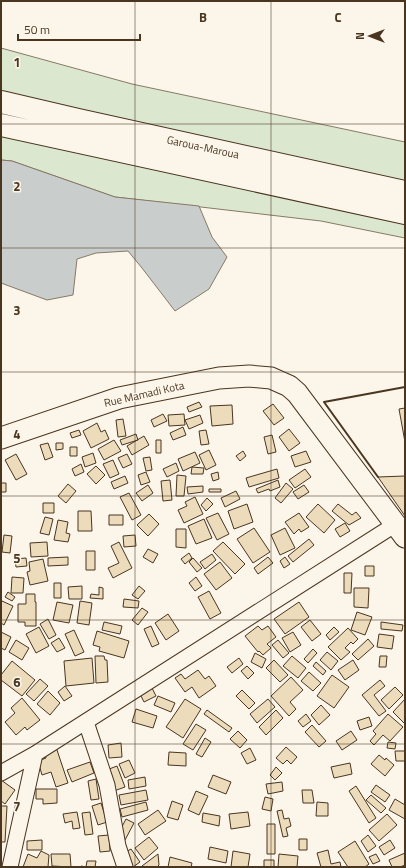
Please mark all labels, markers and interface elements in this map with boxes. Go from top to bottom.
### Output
text: B [199,7,207,27]
text: C [334,7,342,27]
scale bar [18,16,140,42]
north arrow [350,16,390,56]
text: 50 m [24,20,50,39]
text: N [352,32,368,40]
text: 1 [13,52,21,72]
street label: Garoua-Maroua [165,132,241,163]
text: 2 [13,176,21,196]
text: 3 [13,300,21,320]
street label: Rue Mamadi Kota [102,377,186,411]
text: 4 [13,424,21,444]
text: 5 [13,548,21,568]
text: 6 [13,672,21,692]
text: 7 [13,796,21,816]

